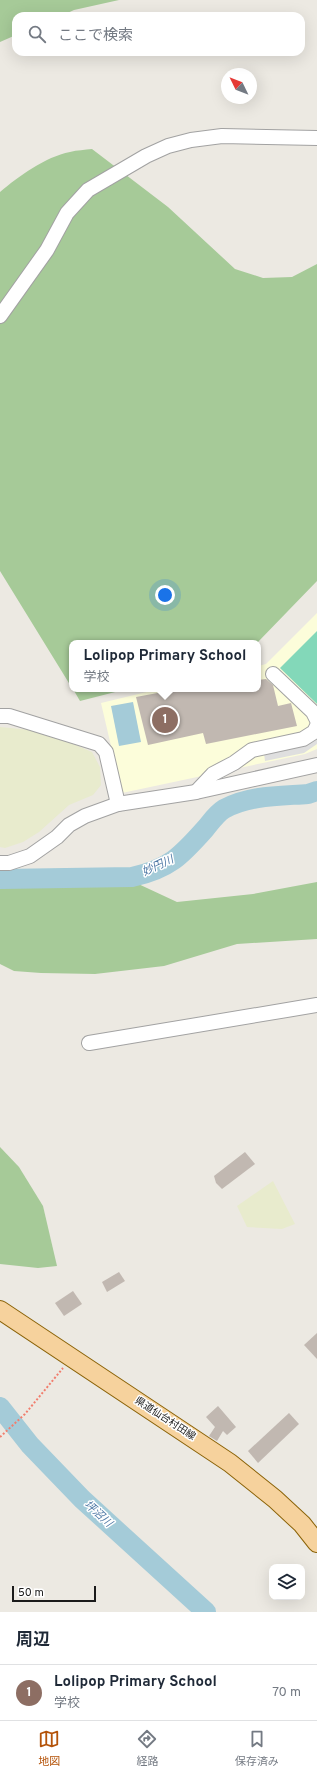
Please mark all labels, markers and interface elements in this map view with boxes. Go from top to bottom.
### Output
search box [12,12,305,56]
icon: search [26,23,48,45]
text: ここで検索 [58,27,133,46]
north arrow [221,68,257,104]
your location [155,585,175,605]
popup [69,640,261,692]
text: Lolipop Primary School [84,647,246,666]
text: 学校 [84,670,110,686]
pin: 1 [152,705,178,735]
water label: 妙円川 [140,852,177,879]
street label: 県道仙台村田線 [132,1394,198,1444]
water label: 坪沼川 [81,1498,116,1531]
map controls [269,1564,305,1600]
button: layers [269,1564,305,1600]
scale bar [12,1584,96,1603]
text: 50 m [18,1586,44,1600]
text: 周辺 [16,1630,50,1652]
text: Lolipop Primary School [54,1673,217,1692]
text: 1 [26,1685,32,1701]
text: 70 m [272,1685,301,1701]
text: 学校 [54,1696,80,1712]
tab: 地図 [38,1728,60,1769]
tab: 経路 [136,1728,158,1769]
tab: 保存済み [235,1728,279,1769]

